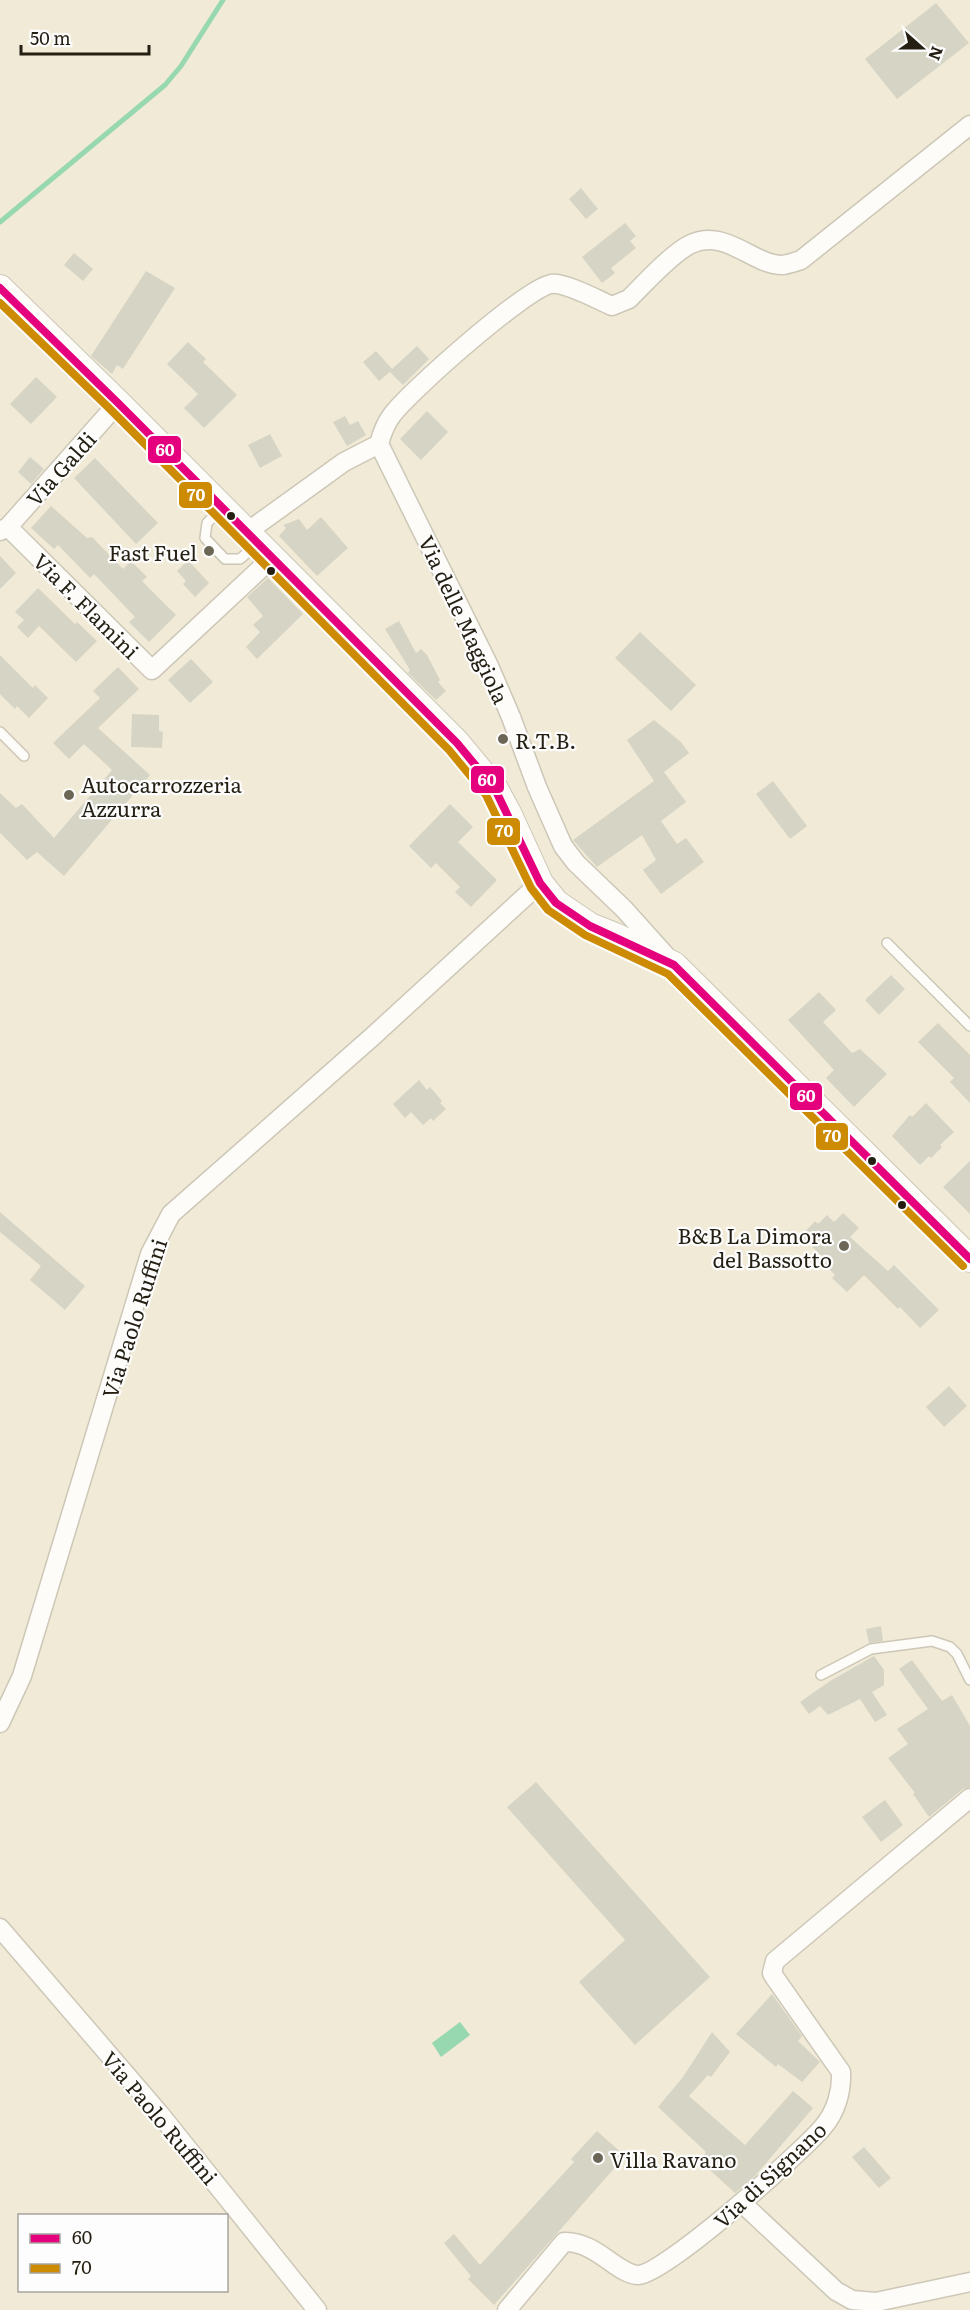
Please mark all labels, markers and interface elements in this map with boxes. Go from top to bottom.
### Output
scale bar [21,18,148,56]
north arrow [892,18,952,78]
text: 50 m [30,24,71,51]
text: N [923,43,951,64]
street label: Via Galdi [18,424,102,512]
line badge: 60 [147,435,182,464]
text: 60 [155,437,175,461]
line badge: 70 [178,481,213,509]
text: 70 [187,482,205,506]
unlabelled marker [225,510,237,522]
street label: Via delle Maggiola [412,530,518,709]
place label: Fast Fuel [108,536,197,567]
marker: Fast Fuel [202,544,216,558]
street label: Via F. Flamini [27,545,147,665]
unlabelled marker [265,565,277,577]
place label: R.T.B. [515,724,576,755]
marker: R.T.B. [496,732,510,746]
line badge: 60 [470,765,505,794]
text: 60 [477,767,497,791]
place label: Autocarrozzeria Azzurra [81,768,242,823]
marker: Autocarrozzeria Azzurra [62,788,76,802]
line badge: 70 [486,817,521,846]
text: 70 [495,818,513,842]
line badge: 60 [789,1082,823,1111]
text: 60 [796,1083,816,1107]
line badge: 70 [815,1122,849,1151]
text: 70 [823,1123,841,1147]
unlabelled marker [866,1155,878,1167]
unlabelled marker [896,1199,908,1211]
place label: B&B La Dimora del Bassotto [678,1219,833,1274]
street label: Via Paolo Ruffini [93,1234,173,1402]
marker: B&B La Dimora del Bassotto [837,1239,851,1253]
street label: Via Paolo Ruffini [96,2043,226,2191]
street label: Via di Signano [706,2114,832,2234]
place label: Villa Ravano [610,2143,736,2174]
marker: Villa Ravano [591,2151,605,2165]
legend [18,2214,228,2292]
text: 60 [72,2223,92,2250]
text: 70 [72,2253,92,2280]

